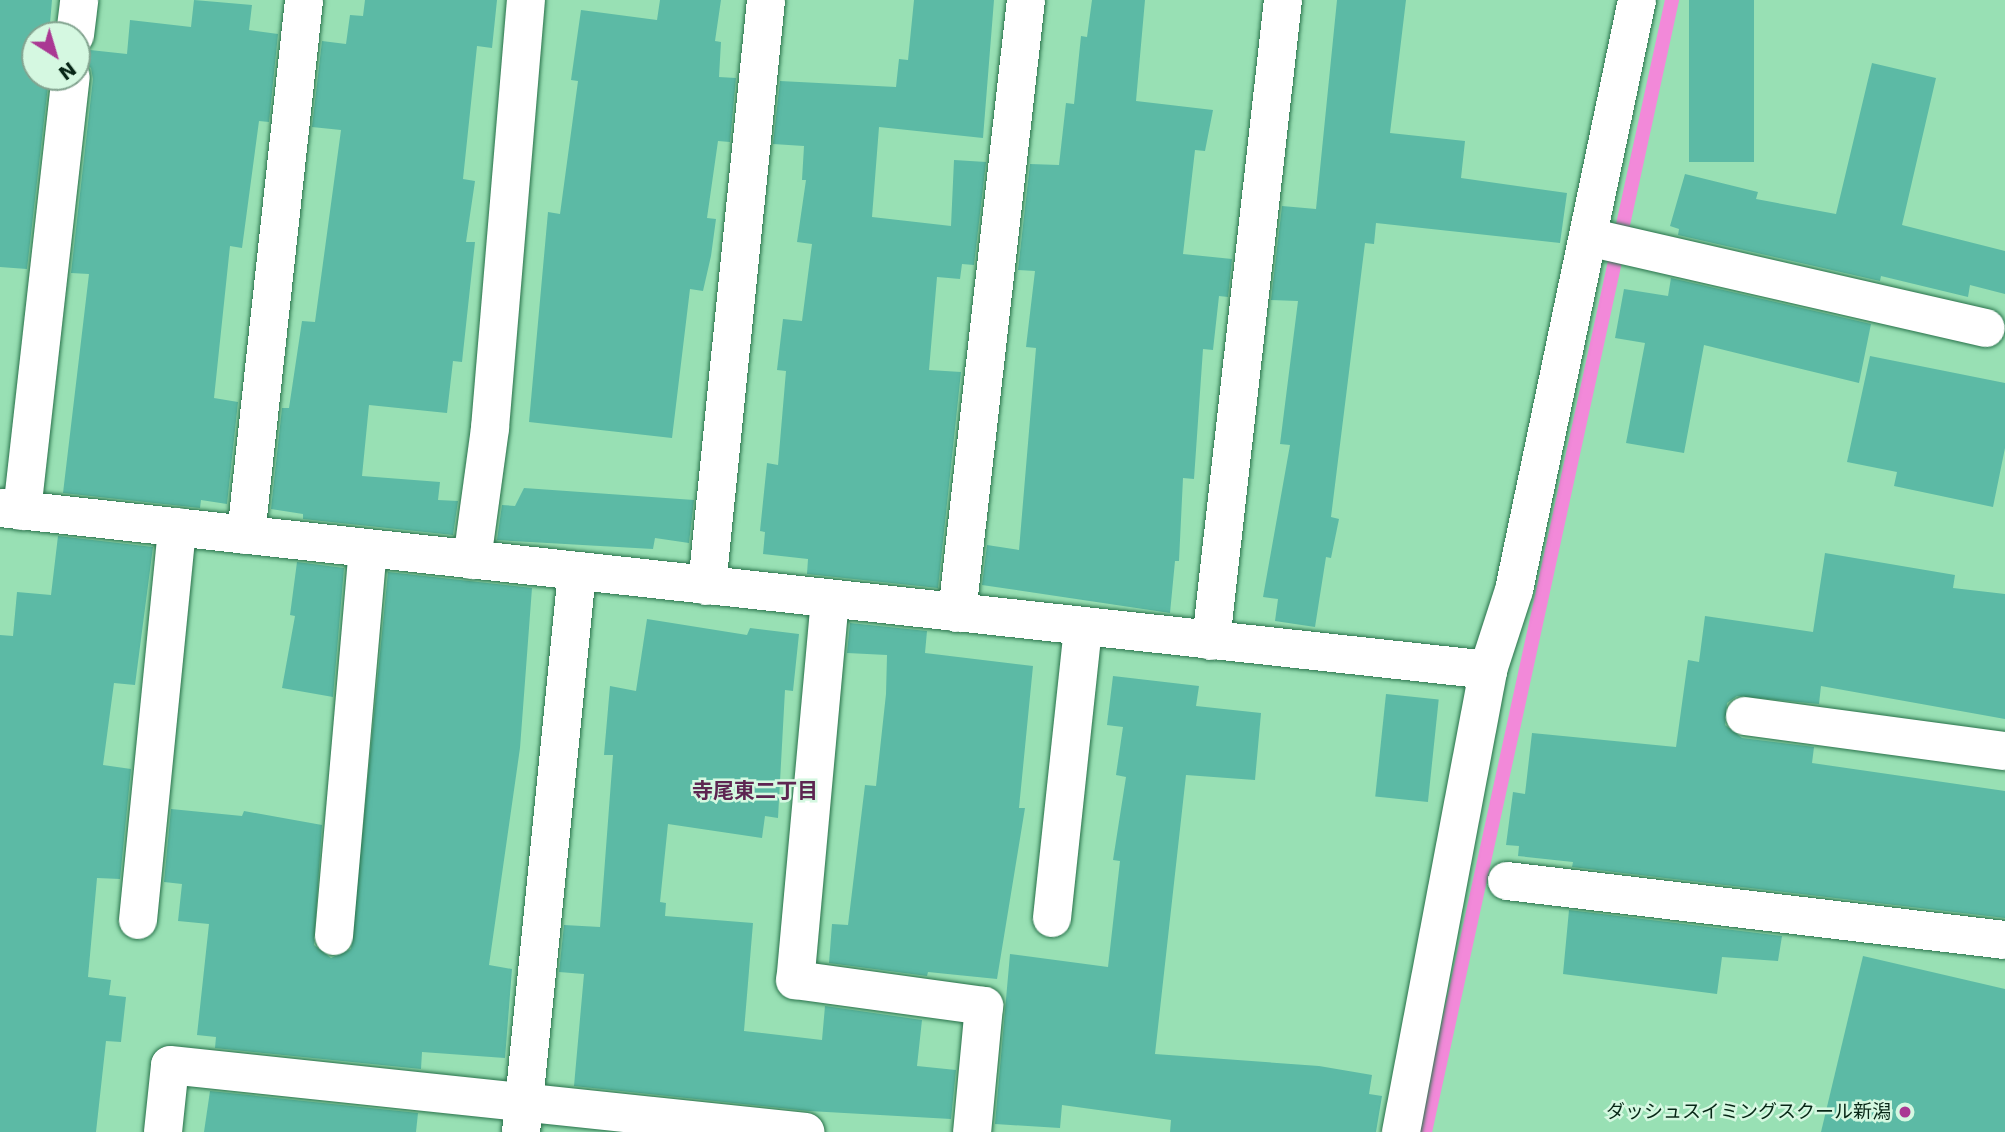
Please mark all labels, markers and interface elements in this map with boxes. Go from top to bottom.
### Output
north arrow [21,21,91,91]
text: N [54,58,80,85]
district label: 寺尾東二丁目 [692,778,818,804]
place label: ダッシュスイミングスクール新潟 [1606,1101,1891,1123]
marker: ダッシュスイミングスクール新潟 [1897,1104,1913,1120]

